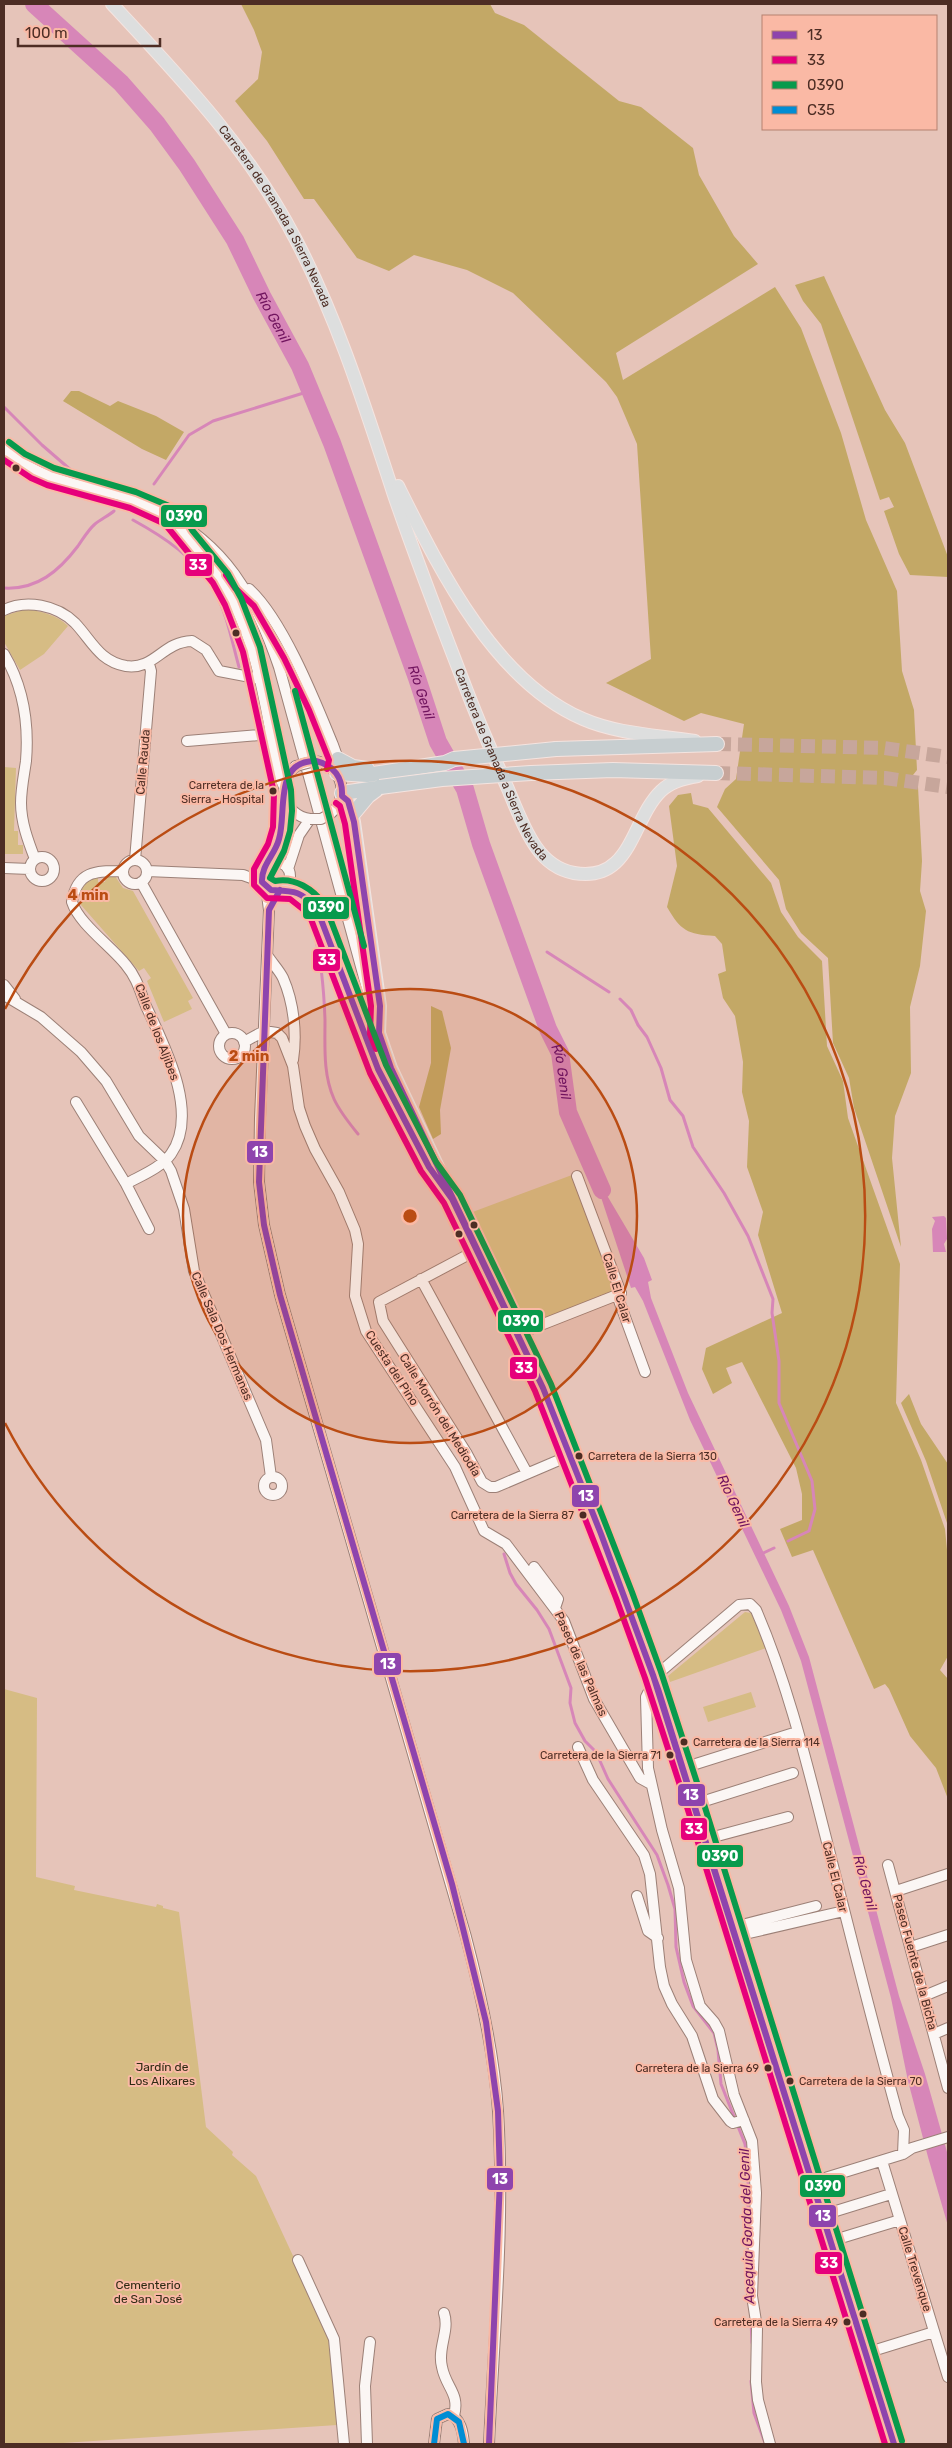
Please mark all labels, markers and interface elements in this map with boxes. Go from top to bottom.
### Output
scale bar [18,15,160,47]
legend [762,15,937,130]
text: 100 m [25,24,67,42]
text: 13 [807,26,822,44]
text: 33 [807,51,825,69]
text: 0390 [807,76,844,94]
text: C35 [807,101,835,119]
street label: Carretera de Granada a Sierra Nevada [216,122,334,309]
water label: Río Genil [252,288,295,347]
unlabelled marker [11,463,21,473]
line badge: 0390 [160,504,208,528]
text: 0390 [165,508,203,525]
line badge: 33 [184,553,213,577]
text: 33 [189,557,207,574]
unlabelled marker [231,628,241,638]
water label: Río Genil [404,662,439,722]
street label: Carretera de Granada a Sierra Nevada [452,666,551,863]
street label: Calle Rauda [133,729,153,795]
place label: Carretera de la Sierra - Hospital [181,779,264,806]
marker: Carretera de la Sierra - Hospital [268,786,278,796]
text: 4 min [67,886,109,904]
line badge: 0390 [302,896,350,920]
text: 0390 [307,899,345,916]
line badge: 33 [312,948,341,972]
text: 33 [318,952,336,969]
street label: Calle de los Aljibes [132,982,182,1082]
water label: Río Genil [548,1040,575,1101]
text: 2 min [229,1047,269,1065]
line badge: 13 [246,1140,274,1164]
text: 13 [252,1144,268,1161]
centre of rings [401,1207,419,1225]
unlabelled marker [469,1220,479,1230]
unlabelled marker [454,1229,464,1239]
street label: Calle El Calar [600,1252,634,1325]
street label: Calle Sala Dos Hermanas [189,1270,255,1402]
line badge: 0390 [497,1309,544,1333]
text: 0390 [502,1313,540,1330]
street label: Cuesta del Pino [362,1328,422,1408]
street label: Calle Morrón del Mediodía [396,1351,484,1479]
line badge: 33 [509,1356,538,1380]
text: 33 [515,1360,533,1377]
place label: Carretera de la Sierra 130 [588,1450,717,1463]
marker: Carretera de la Sierra 130 [574,1451,584,1461]
water label: Río Genil [713,1472,753,1531]
line badge: 13 [571,1484,600,1508]
text: 13 [578,1488,594,1505]
place label: Carretera de la Sierra 87 [451,1509,574,1522]
marker: Carretera de la Sierra 87 [578,1510,588,1520]
street label: Paseo de las Palmas [552,1610,610,1718]
line badge: 13 [373,1652,402,1676]
text: 13 [380,1656,396,1673]
place label: Carretera de la Sierra 114 [693,1736,820,1749]
marker: Carretera de la Sierra 114 [679,1737,689,1747]
place label: Carretera de la Sierra 71 [540,1749,661,1762]
marker: Carretera de la Sierra 71 [665,1750,675,1760]
line badge: 13 [677,1783,706,1807]
text: 13 [683,1787,699,1804]
line badge: 33 [680,1817,708,1841]
text: 33 [685,1821,703,1838]
street label: Calle El Calar [820,1840,851,1914]
line badge: 0390 [696,1844,744,1868]
text: 0390 [701,1848,739,1865]
water label: Río Genil [849,1853,881,1913]
street label: Paseo Fuente de la Bicha [890,1893,940,2031]
park label: Jardín de Los Alixares [129,2060,195,2088]
place label: Carretera de la Sierra 69 [635,2062,759,2075]
marker: Carretera de la Sierra 69 [763,2063,773,2073]
place label: Carretera de la Sierra 70 [799,2075,922,2088]
marker: Carretera de la Sierra 70 [785,2076,795,2086]
water label: Acequia Gorda del Genil [736,2148,758,2305]
line badge: 13 [486,2167,514,2191]
text: 13 [492,2171,508,2188]
line badge: 0390 [799,2174,846,2198]
text: 0390 [804,2178,842,2195]
line badge: 13 [808,2204,837,2228]
text: 13 [815,2208,831,2225]
street label: Calle Trevenque [895,2225,935,2314]
line badge: 33 [814,2251,843,2275]
text: 33 [820,2255,838,2272]
park label: Cementerio de San José [114,2278,182,2306]
unlabelled marker [858,2309,868,2319]
place label: Carretera de la Sierra 49 [714,2316,838,2329]
marker: Carretera de la Sierra 49 [842,2317,852,2327]

